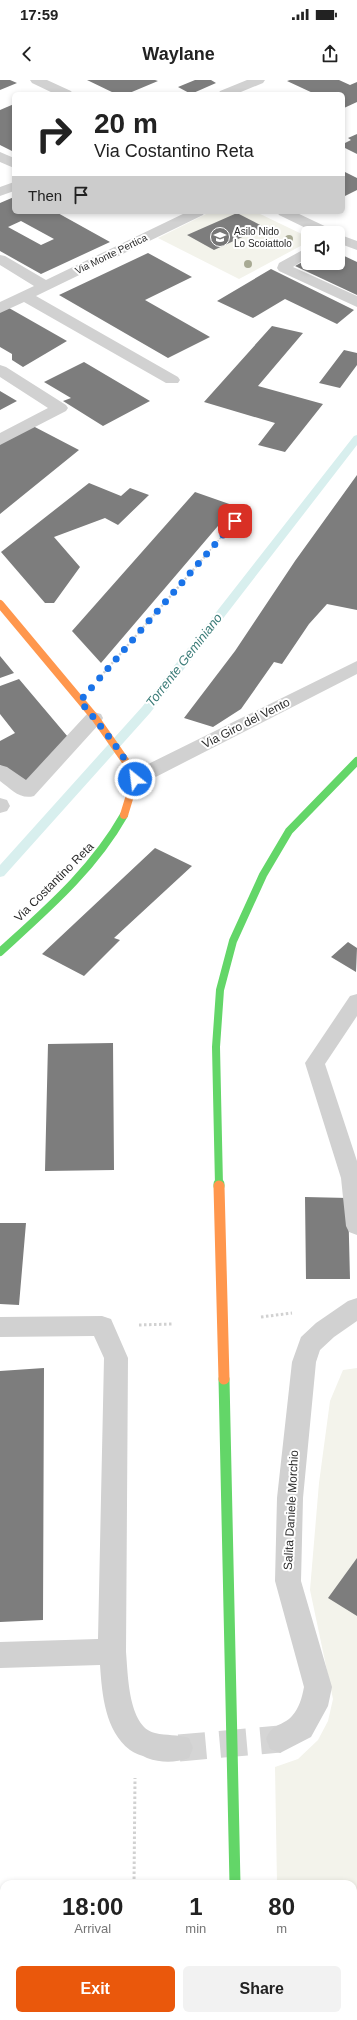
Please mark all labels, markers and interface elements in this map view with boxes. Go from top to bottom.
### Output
text: 17:59 [20,6,58,23]
icon: back [16,43,38,65]
icon: share [319,43,341,65]
text: Waylane [142,44,215,64]
icon: right [28,108,80,160]
text: 20 m [94,108,158,139]
text: Via Costantino Reta [94,141,254,161]
icon: arrive [70,184,92,206]
text: Then [28,187,62,204]
school or university icon: Asilo Nido Lo Scoiattolo [209,226,231,248]
place label: Asilo Nido Lo Scoiattolo [234,226,292,249]
map controls [301,226,345,270]
button: sound [301,226,345,270]
street label: Via Monte Pertica [73,232,149,276]
pin [218,504,252,538]
icon: arrive [224,510,246,532]
water label: Torrente Geminiano [143,610,225,710]
street label: Via Giro del Vento [200,695,292,751]
position arrow [114,758,156,800]
street label: Via Costantino Reta [11,839,97,925]
street label: Salita Daniele Morchio [281,1449,301,1570]
text: 18:00 [62,1893,123,1920]
text: 1 [189,1893,203,1920]
text: 80 [268,1893,295,1920]
text: Arrival [74,1921,111,1936]
text: min [185,1921,206,1936]
text: m [276,1921,287,1936]
button: Exit [16,1966,175,2012]
button: Share [183,1966,341,2012]

